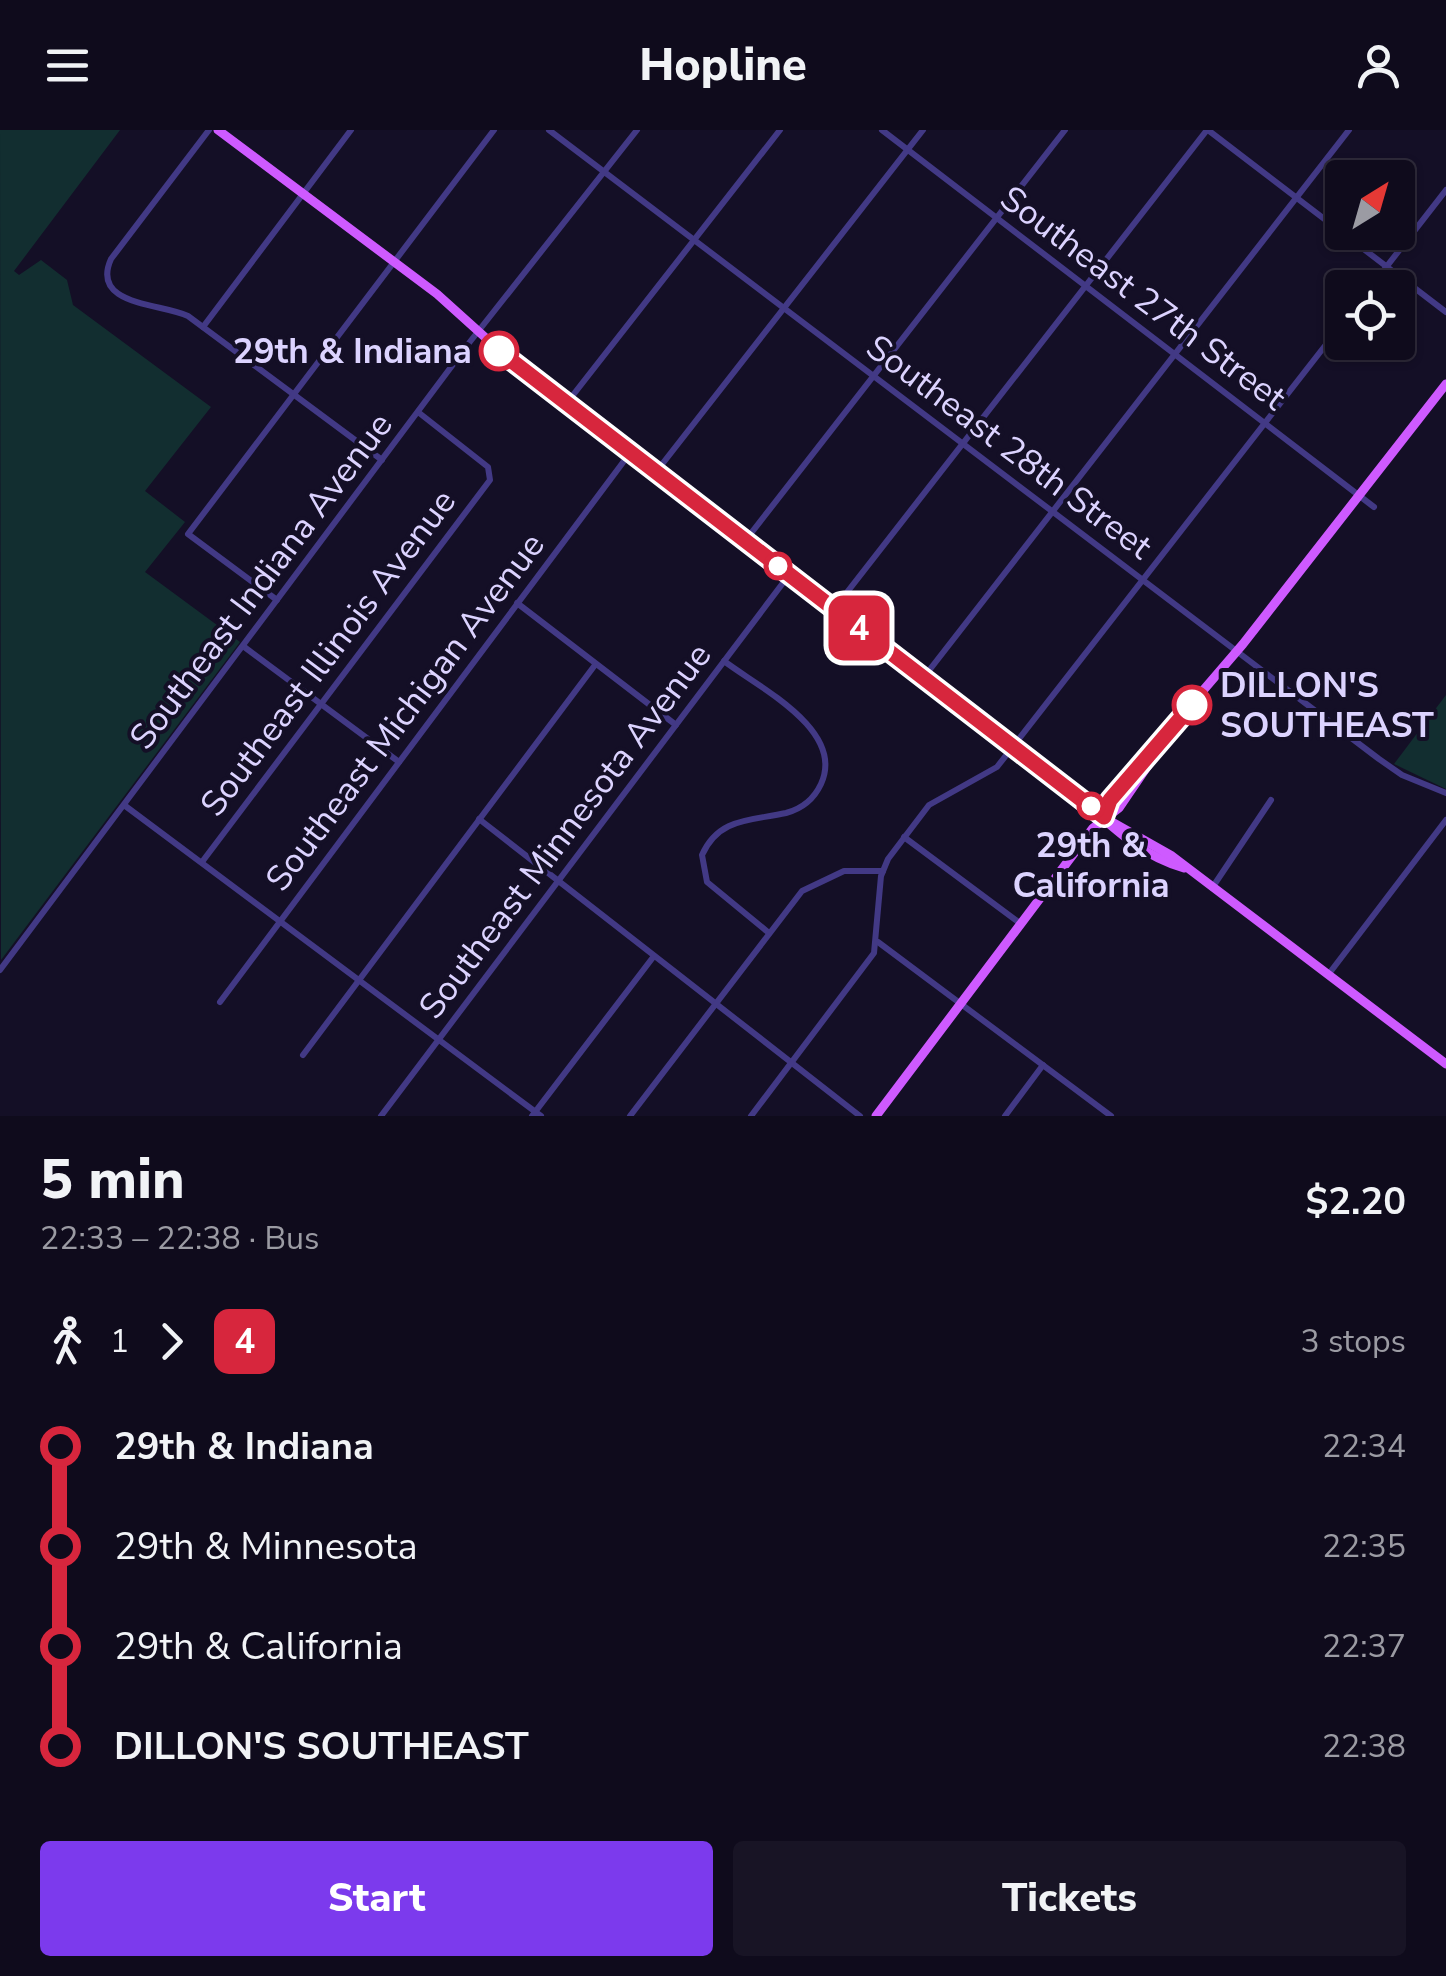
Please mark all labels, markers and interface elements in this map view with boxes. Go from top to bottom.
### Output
text: Hopline [639,35,807,96]
icon: menu [40,38,95,93]
icon: person [1351,38,1406,93]
north arrow [1325,160,1415,250]
map controls [1325,160,1415,360]
street label: Southeast 27th Street [991,175,1296,421]
button: locate [1325,270,1415,360]
street label: Southeast 28th Street [857,324,1162,570]
place label: 29th & Indiana [233,328,472,375]
marker: 29th & Indiana [480,332,518,370]
street label: Southeast Indiana Avenue [119,403,403,759]
street label: Southeast Illinois Avenue [189,480,467,826]
street label: Southeast Michigan Avenue [255,523,555,901]
unlabelled marker [765,553,791,579]
line badge: 4 [826,596,892,660]
text: 4 [848,605,870,652]
street label: Southeast Minnesota Avenue [408,633,722,1029]
place label: DILLON'S SOUTHEAST [1220,662,1434,749]
marker: DILLON'S SOUTHEAST [1173,686,1211,724]
marker: 29th & California [1078,793,1104,819]
place label: 29th & California [1012,822,1170,909]
text: 5 min [40,1142,185,1217]
text: $2.20 [1305,1176,1406,1227]
text: 22:33 – 22:38 · Bus [40,1217,319,1260]
icon: walk [40,1314,95,1369]
icon: forward [144,1314,199,1369]
text: 4 [234,1318,255,1365]
text: 1 [110,1320,129,1363]
text: 3 stops [1300,1320,1406,1363]
text: 29th & Indiana [114,1421,374,1472]
text: 22:34 [1322,1425,1406,1468]
text: 29th & Minnesota [114,1521,418,1572]
text: 22:35 [1322,1525,1406,1568]
text: 29th & California [114,1621,403,1672]
text: 22:37 [1322,1625,1406,1668]
text: DILLON'S SOUTHEAST [114,1721,529,1772]
text: 22:38 [1322,1725,1406,1768]
button: Start [40,1841,713,1956]
button: Tickets [733,1841,1406,1956]

